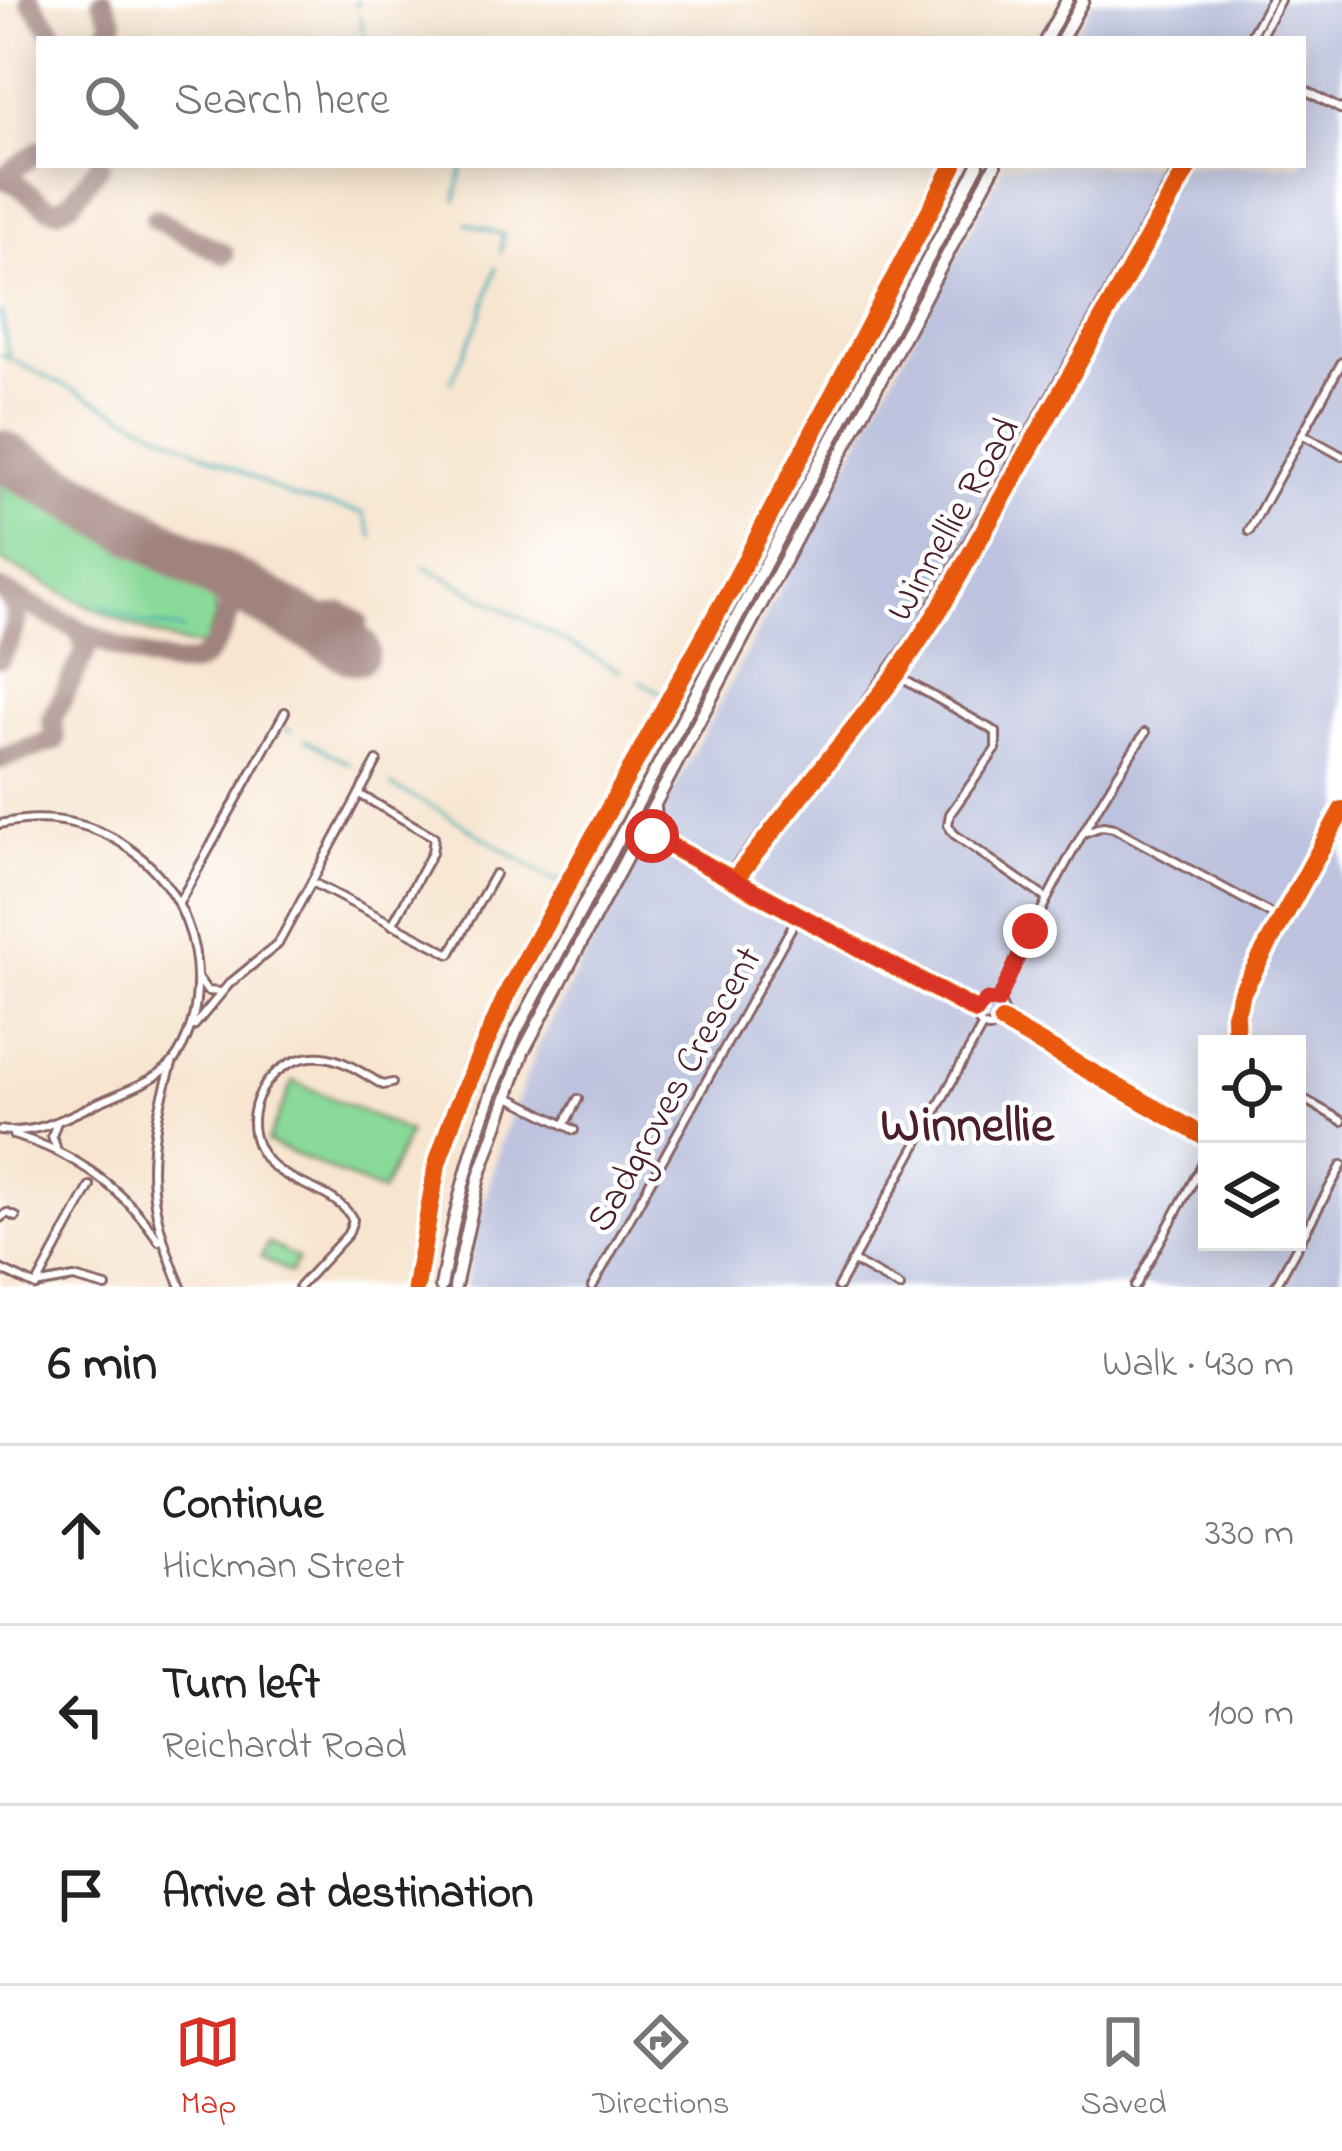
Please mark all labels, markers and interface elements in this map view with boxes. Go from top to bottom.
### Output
search box [36,36,1306,168]
icon: search [78,69,144,135]
text: Search here [174,69,390,135]
street label: Winnellie Road [873,408,1036,633]
route start [625,809,679,863]
route end [1003,904,1057,958]
street label: Sadgroves Crescent [574,937,778,1244]
map controls [1198,1035,1306,1251]
button: locate [1198,1035,1306,1143]
district label: Winnellie [880,1090,1055,1165]
button: layers [1198,1143,1306,1251]
text: 6 min [48,1328,157,1403]
text: Walk · 430 m [1102,1337,1294,1394]
text: Continue [162,1473,323,1539]
icon: ahead [48,1502,114,1568]
text: 330 m [1205,1506,1294,1563]
text: Hickman Street [162,1539,405,1596]
text: Turn left [162,1653,320,1719]
icon: left [48,1682,114,1748]
text: 100 m [1208,1686,1294,1743]
text: Reichardt Road [162,1719,407,1776]
icon: arrive [48,1862,114,1928]
text: Arrive at destination [162,1862,533,1928]
tab: Map [175,2009,241,2129]
tab: Directions [592,2009,730,2129]
tab: Saved [1080,2009,1167,2129]

